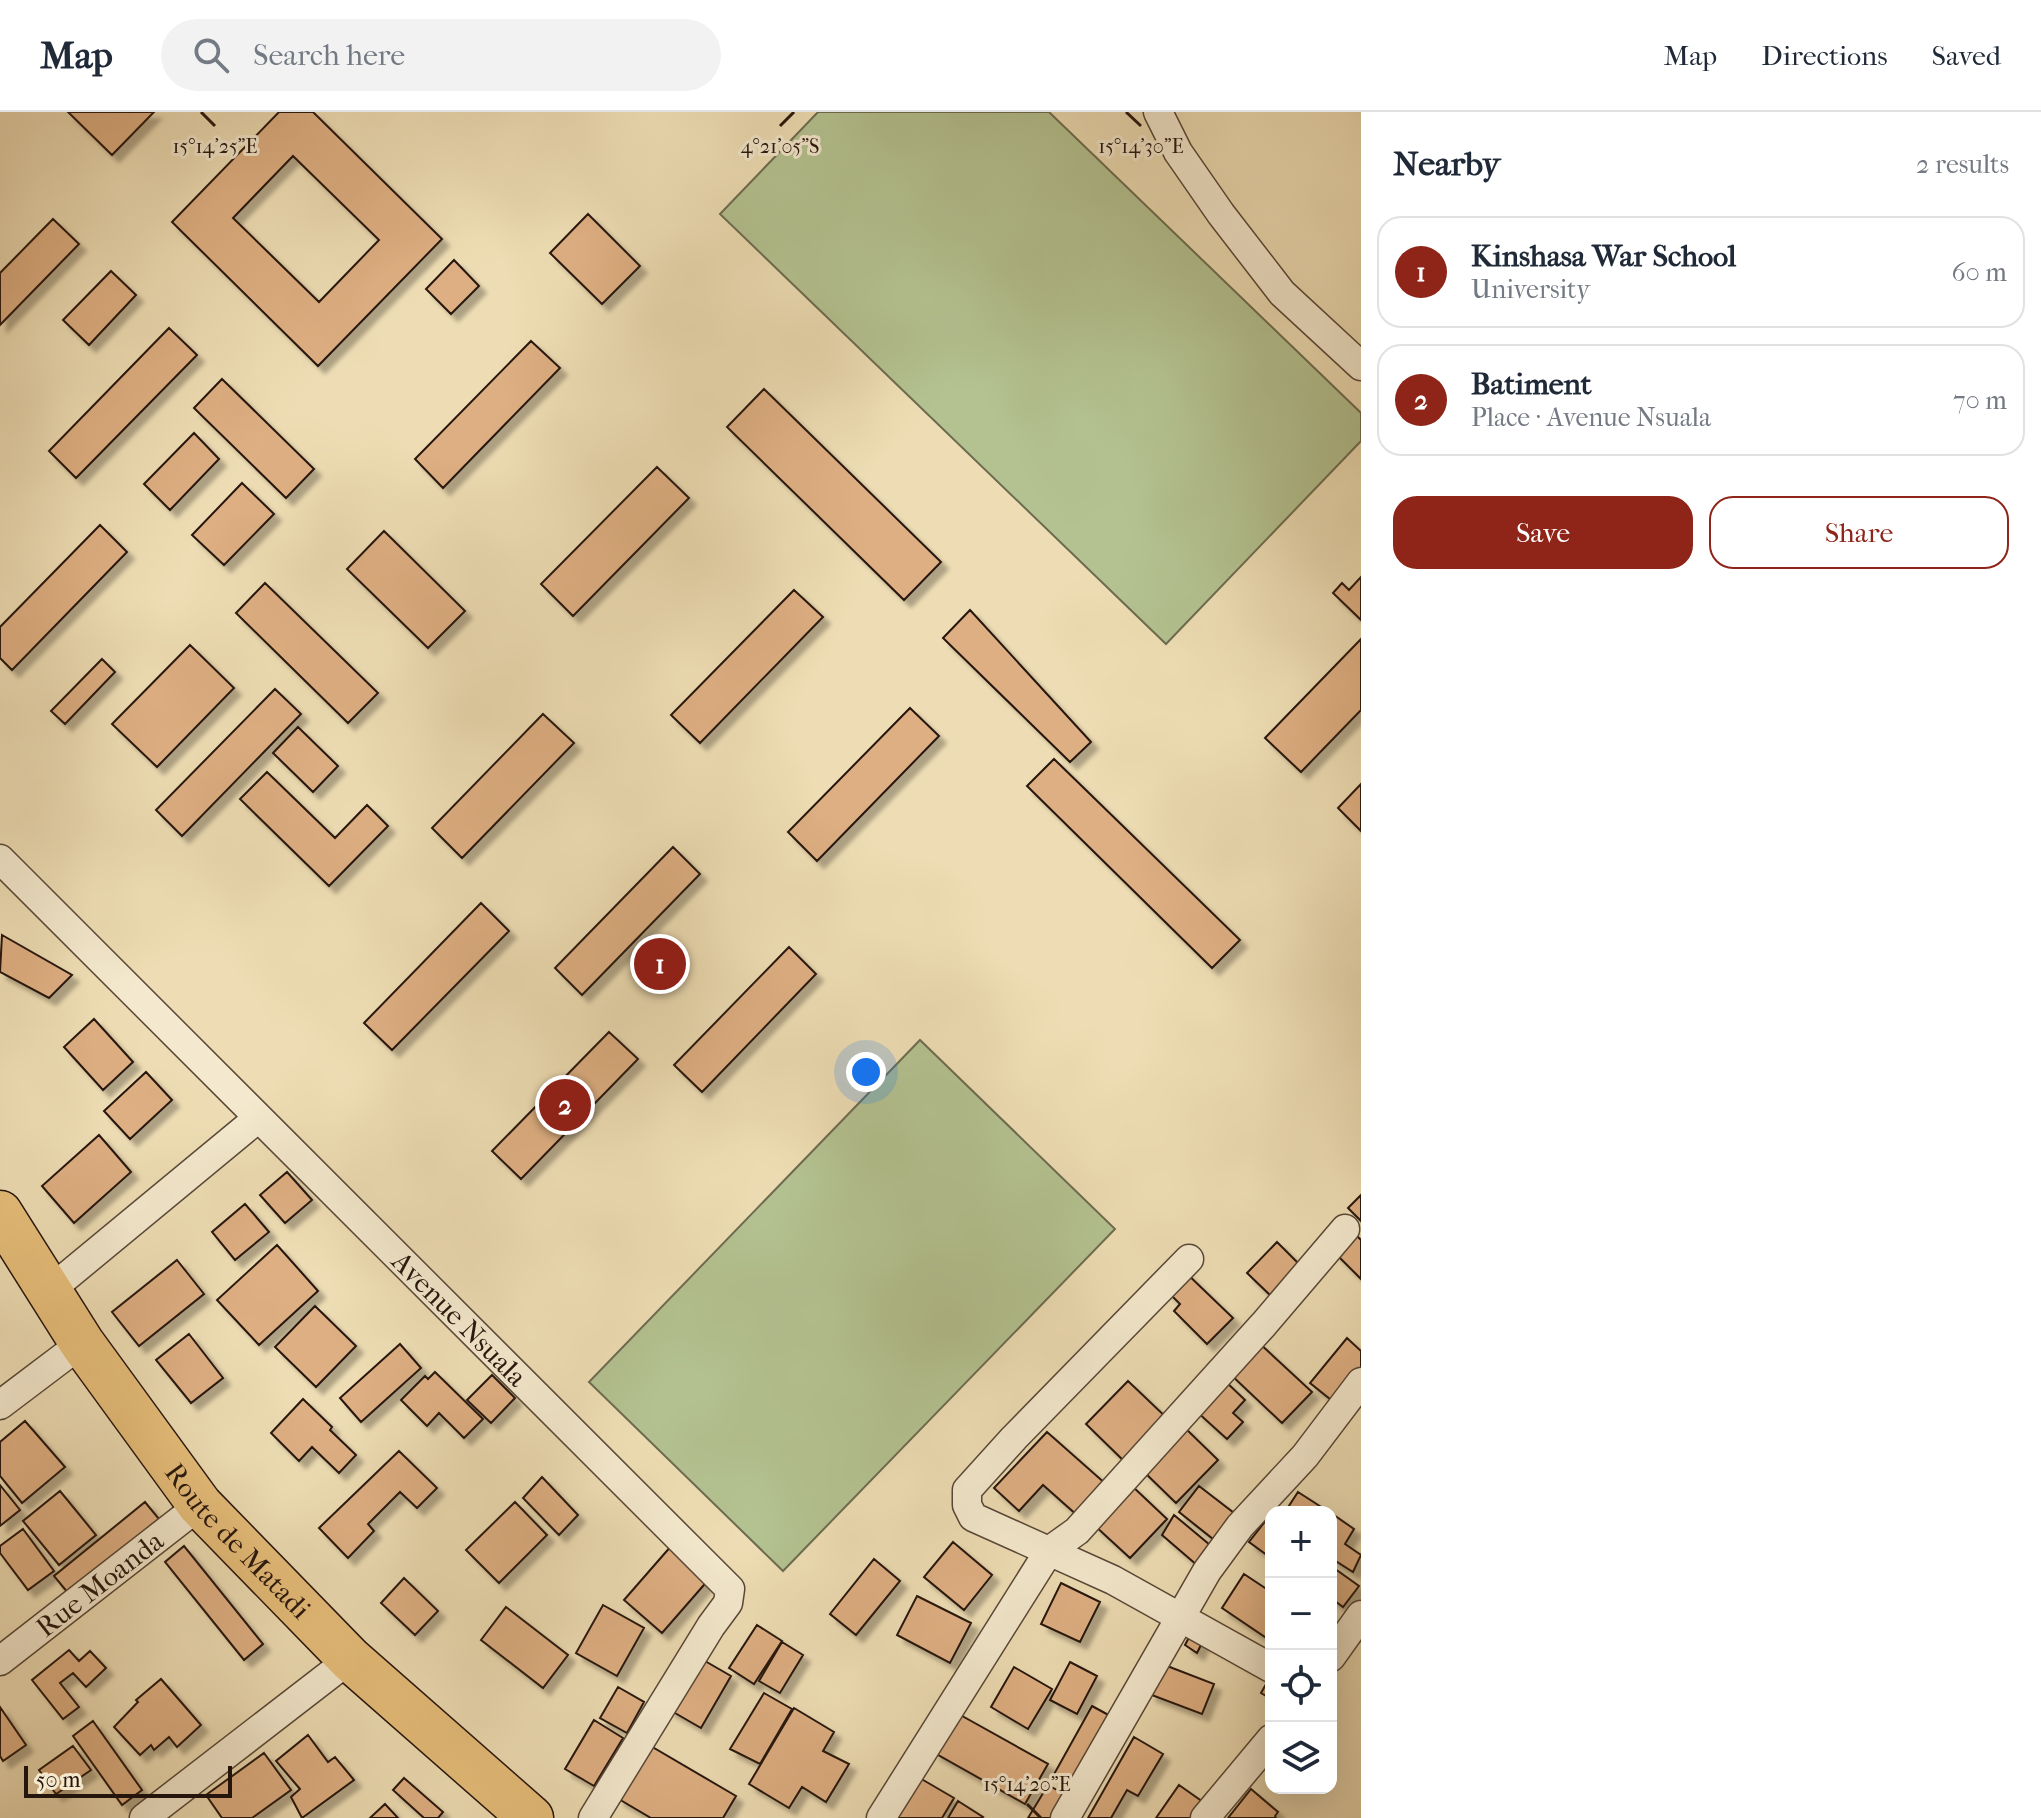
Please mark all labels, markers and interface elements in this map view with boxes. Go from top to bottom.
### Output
search box [161,19,721,91]
text: Map [40,33,113,78]
icon: search [189,33,233,77]
text: Search here [253,38,405,73]
text: Map [1664,39,1717,72]
text: Directions [1761,39,1888,72]
text: Saved [1932,39,2001,72]
text: 15°14'25"E [172,135,258,158]
text: 4°21'05"S [741,135,819,158]
text: 15°14'30"E [1098,135,1184,158]
text: Nearby [1393,144,1500,184]
text: 2 results [1916,149,2009,180]
text: Kinshasa War School [1471,239,1736,274]
text: 1 [1416,257,1426,288]
text: 60 m [1951,257,2007,288]
text: University [1471,274,1590,305]
text: Batiment [1471,367,1592,402]
text: 2 [1414,385,1428,416]
text: 70 m [1953,385,2007,416]
text: Place · Avenue Nsuala [1471,402,1711,433]
button: Save [1393,496,1693,569]
button: Share [1709,496,2009,569]
pin: 1 [634,934,686,994]
your location [846,1052,886,1092]
pin: 2 [539,1075,591,1135]
street label: Avenue Nsuala [384,1244,534,1394]
street label: Route de Matadi [158,1457,317,1626]
map controls [1265,1506,1337,1794]
button: + [1265,1506,1337,1578]
street label: Rue Moanda [29,1523,171,1644]
button: − [1265,1578,1337,1650]
button: locate [1265,1650,1337,1722]
button: layers [1265,1722,1337,1794]
scale bar [24,1762,232,1798]
text: 50 m [36,1767,81,1793]
text: 15°14'20"E [983,1773,1071,1796]

